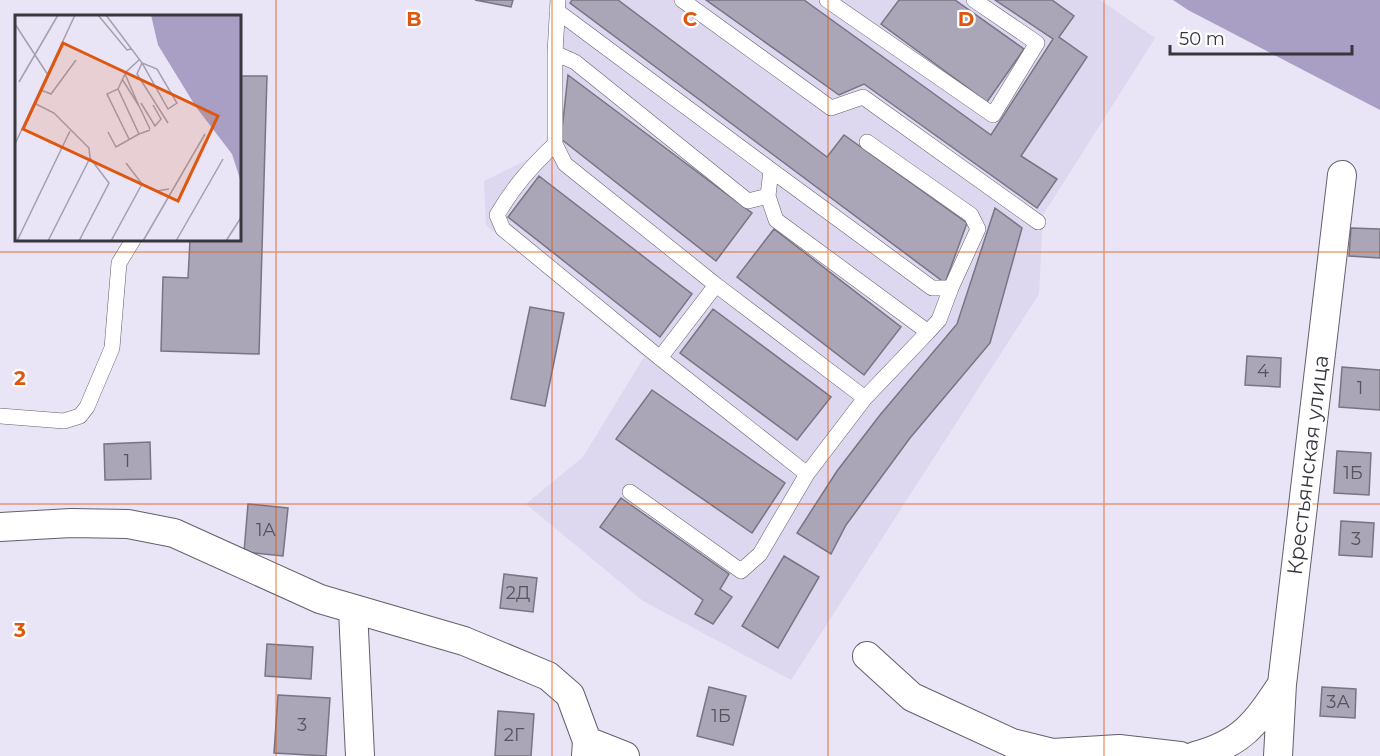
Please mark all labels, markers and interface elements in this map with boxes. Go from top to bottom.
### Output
text: B [406,7,422,31]
text: C [683,7,698,31]
text: D [958,7,974,31]
inset map [15,15,242,242]
scale bar [1170,18,1352,56]
text: 50 m [1179,28,1225,50]
street label: Крестьянская улица [1282,354,1333,576]
house number: 4 [1257,360,1269,382]
text: 2 [14,366,26,390]
house number: 1 [1357,377,1363,399]
house number: 1 [124,450,130,472]
house number: 1Б [1343,462,1363,484]
house number: 1А [256,519,277,541]
house number: 3 [1351,528,1361,550]
house number: 2Д [506,582,530,604]
text: 3 [13,618,26,642]
house number: 3А [1326,691,1350,713]
house number: 1Б [711,705,731,727]
house number: 3 [297,714,307,736]
house number: 2Г [504,724,525,746]

